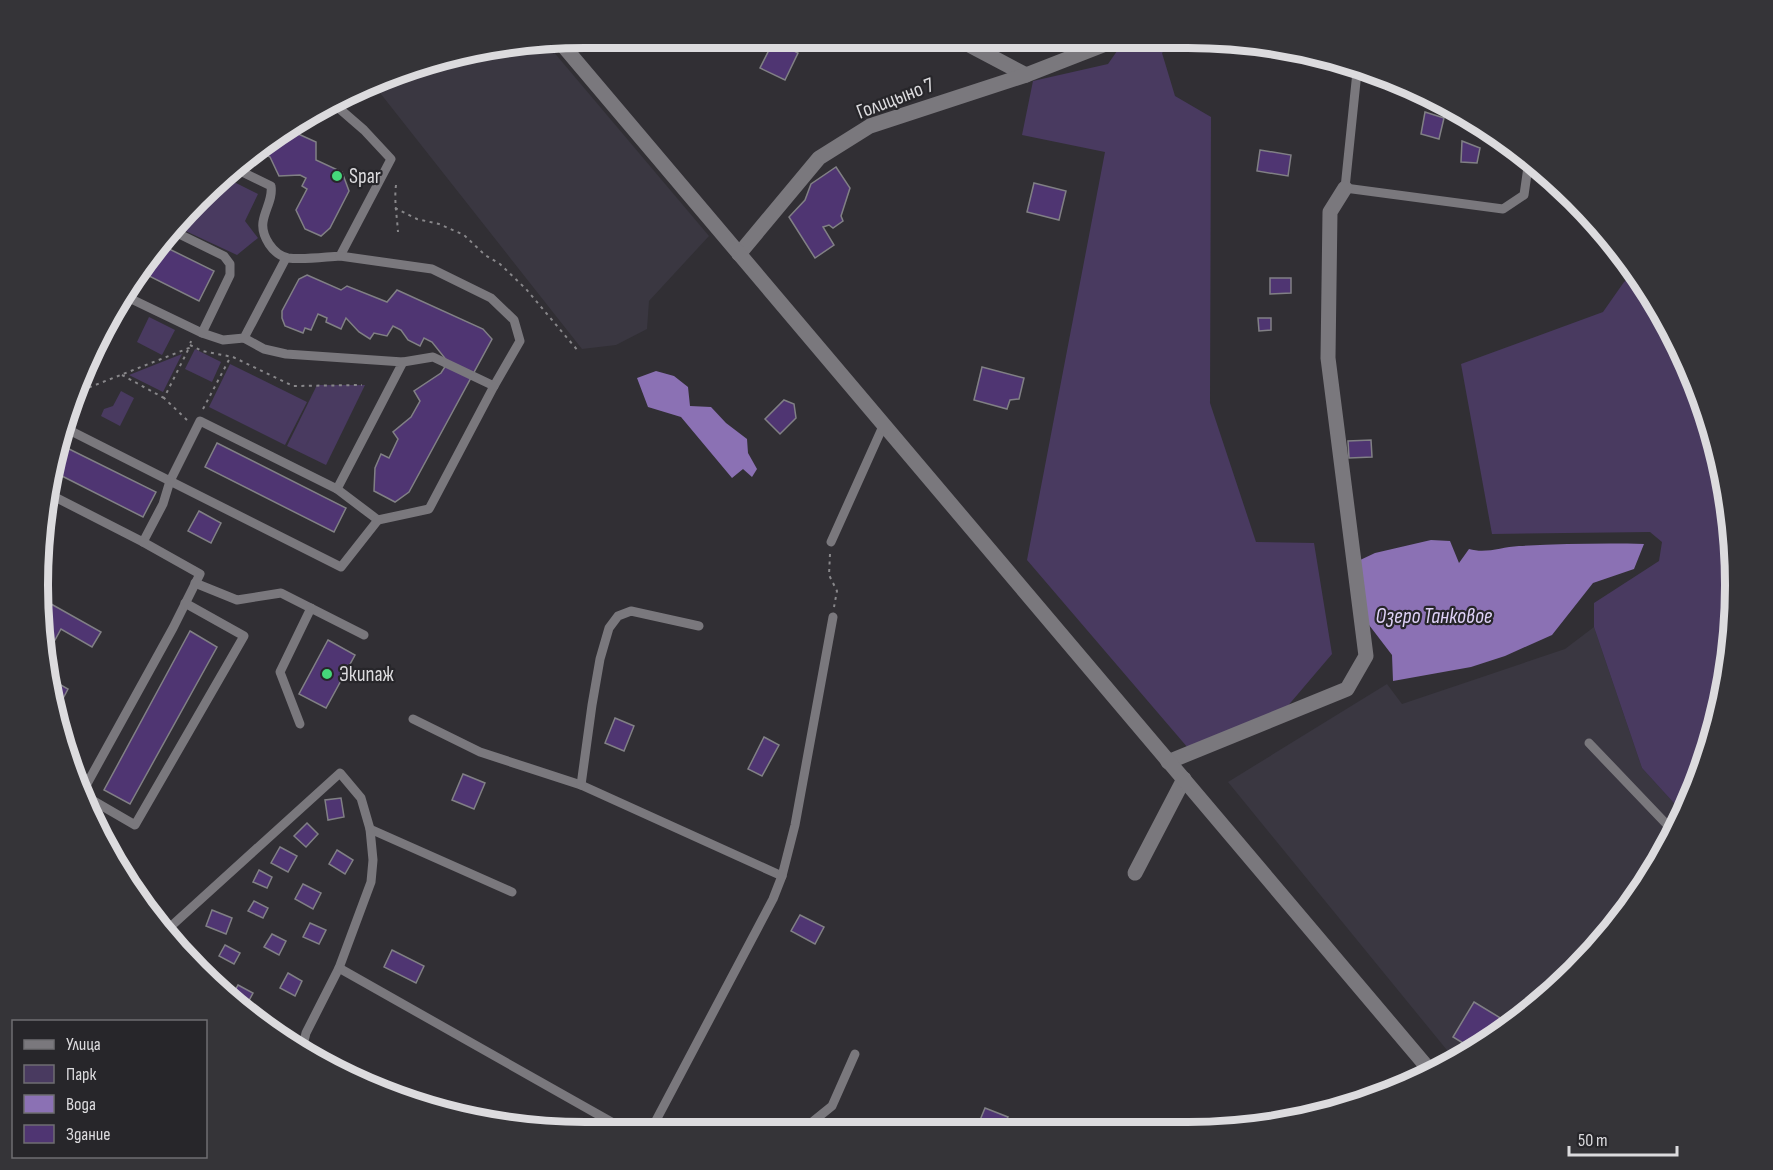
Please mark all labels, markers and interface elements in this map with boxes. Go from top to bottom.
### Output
street label: Голицыно 7 [853,72,938,125]
place label: Spar [349,164,381,189]
marker: Spar [330,169,344,183]
water label: Озеро Танковое [1376,603,1493,630]
place label: Экипаж [339,662,395,687]
marker: Экипаж [320,667,334,681]
legend [12,1020,207,1158]
text: Улица [66,1034,101,1055]
text: Парк [66,1064,97,1085]
text: Вода [66,1094,96,1115]
scale bar [1569,1119,1677,1157]
text: Здание [66,1124,111,1145]
text: 50 m [1578,1130,1608,1151]

